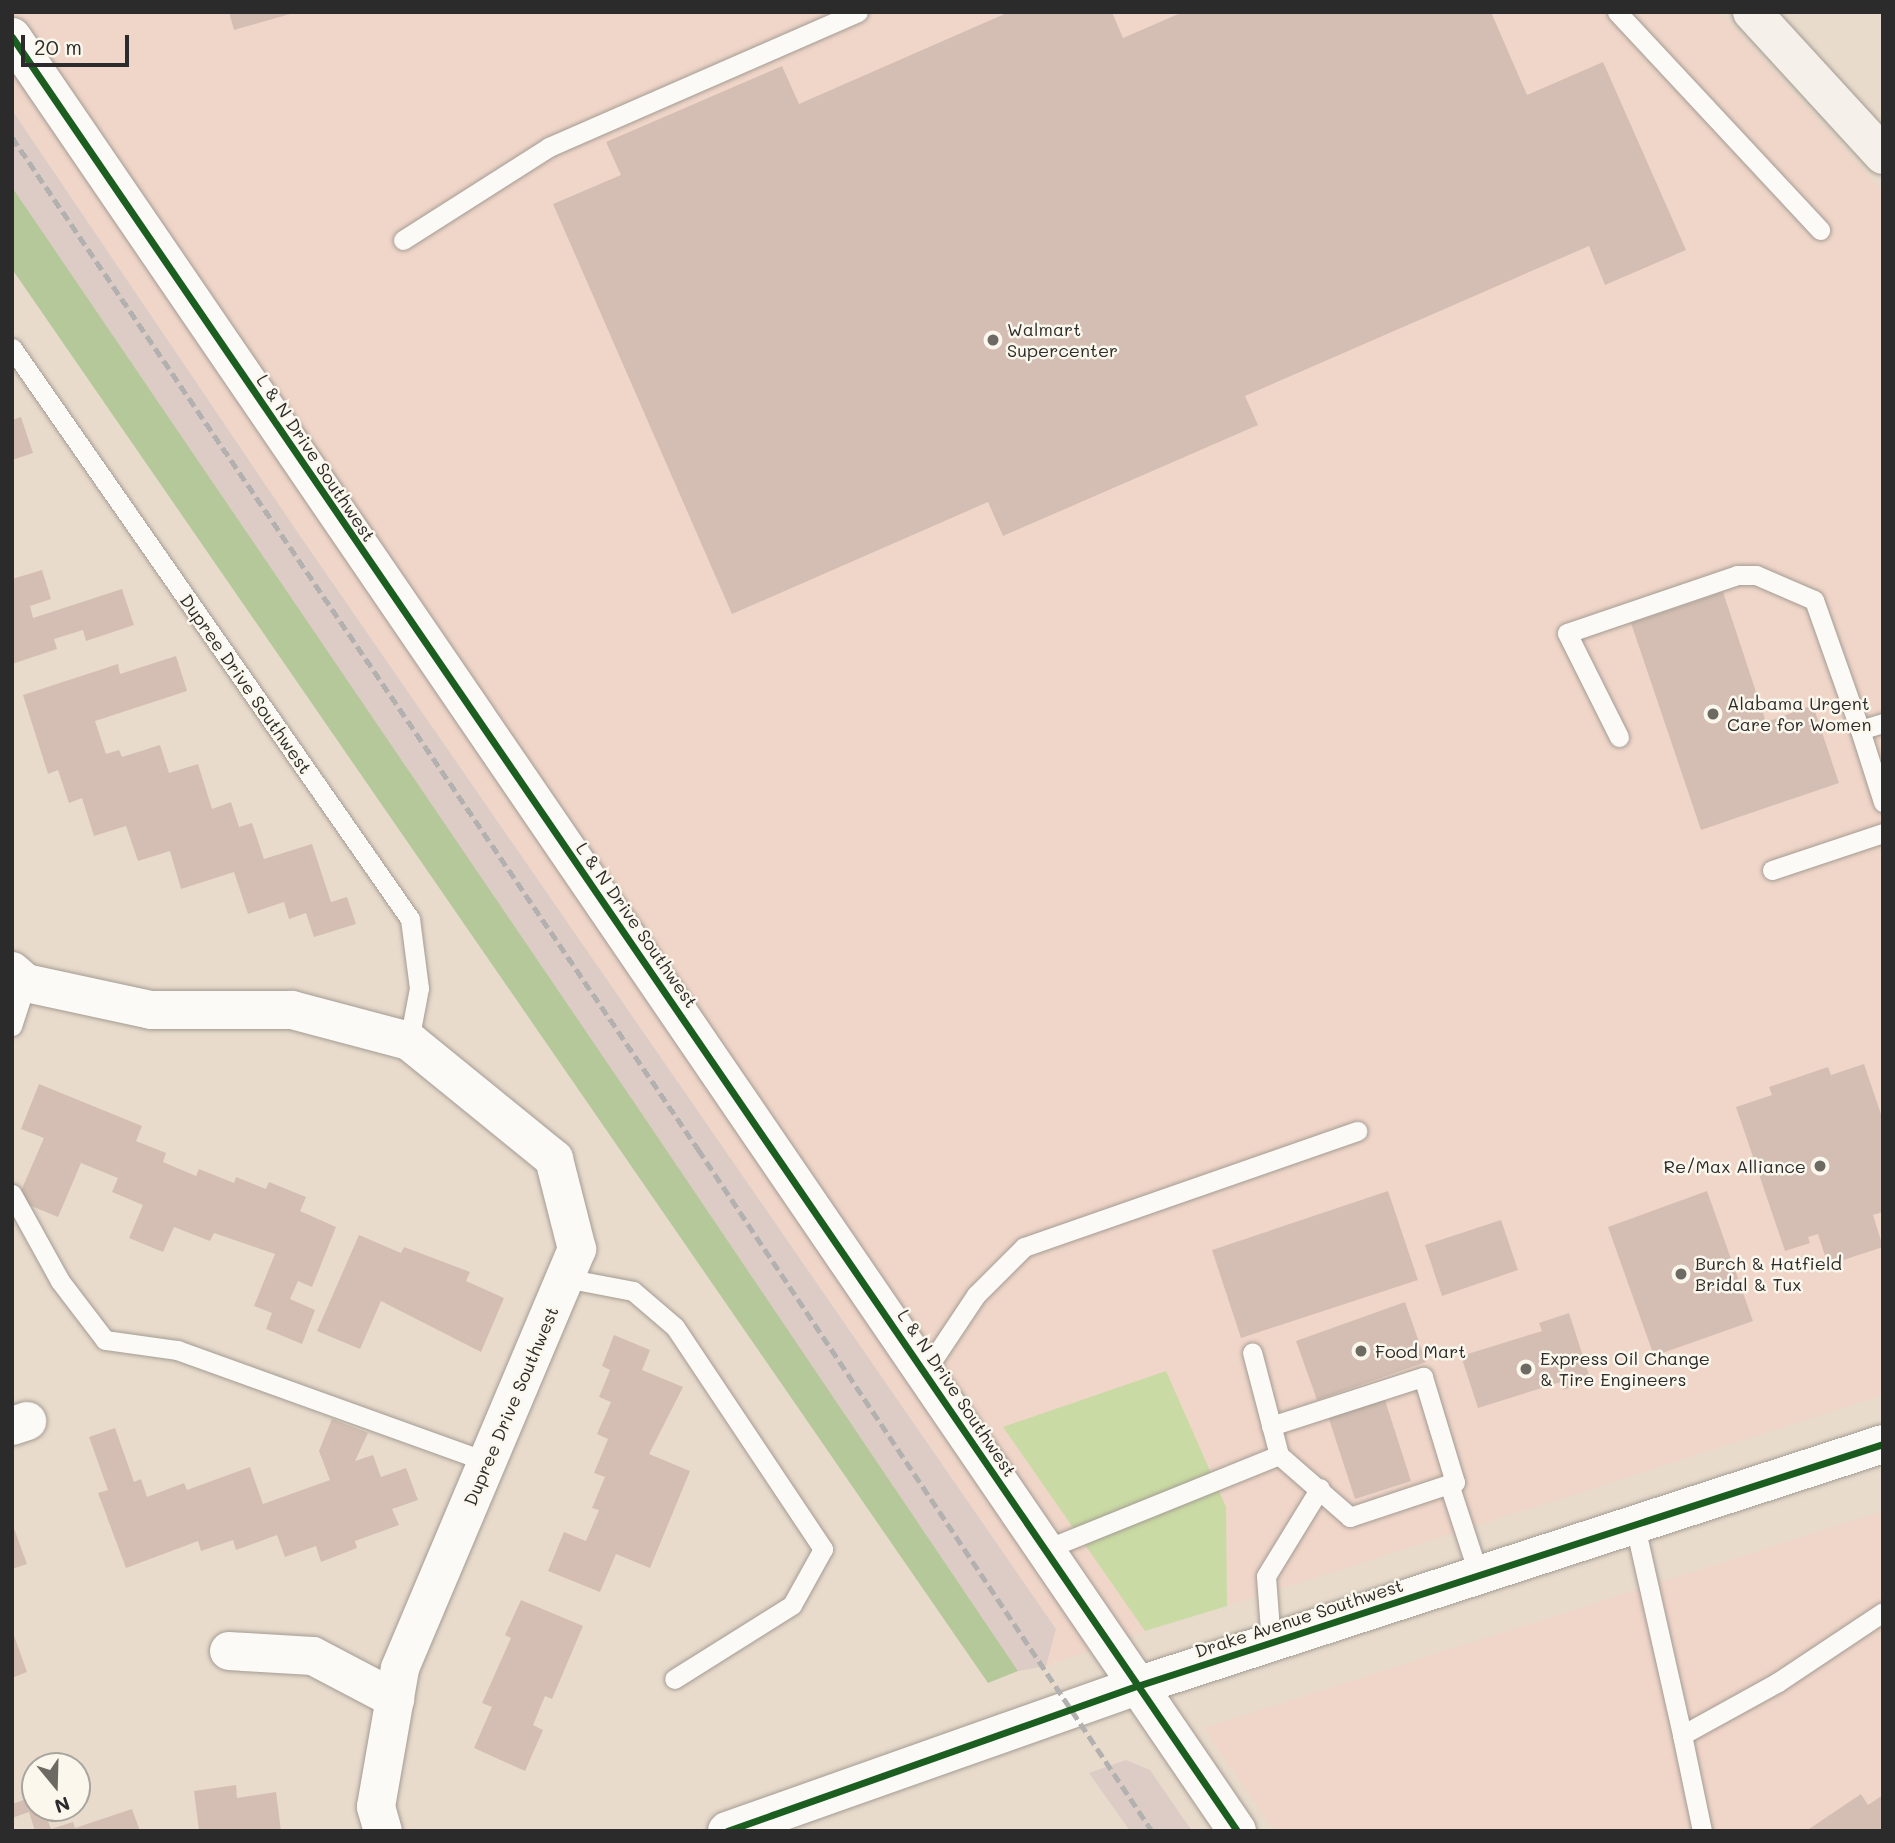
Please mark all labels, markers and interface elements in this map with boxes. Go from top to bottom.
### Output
scale bar [24,21,133,65]
text: 20 m [34,33,82,60]
place label: Walmart Supercenter [1007,319,1118,362]
marker: Walmart Supercenter [985,332,1001,348]
street label: L & N Drive Southwest [252,370,380,546]
street label: Dupree Drive Southwest [176,590,316,778]
place label: Alabama Urgent Care for Women [1727,693,1871,736]
marker: Alabama Urgent Care for Women [1705,706,1721,722]
street label: L & N Drive Southwest [572,838,702,1012]
place label: Re/Max Alliance [1663,1155,1806,1177]
marker: Re/Max Alliance [1812,1158,1828,1174]
place label: Burch & Hatfield Bridal & Tux [1695,1253,1842,1296]
marker: Burch & Hatfield Bridal & Tux [1673,1266,1689,1282]
street label: Dupree Drive Southwest [459,1303,563,1509]
street label: L & N Drive Southwest [893,1305,1021,1481]
place label: Food Mart [1375,1340,1466,1362]
marker: Food Mart [1353,1343,1369,1359]
place label: Express Oil Change & Tire Engineers [1540,1348,1710,1390]
marker: Express Oil Change & Tire Engineers [1518,1361,1534,1377]
street label: Drake Avenue Southwest [1192,1574,1406,1662]
north arrow [21,1752,91,1822]
text: N [51,1791,73,1820]

